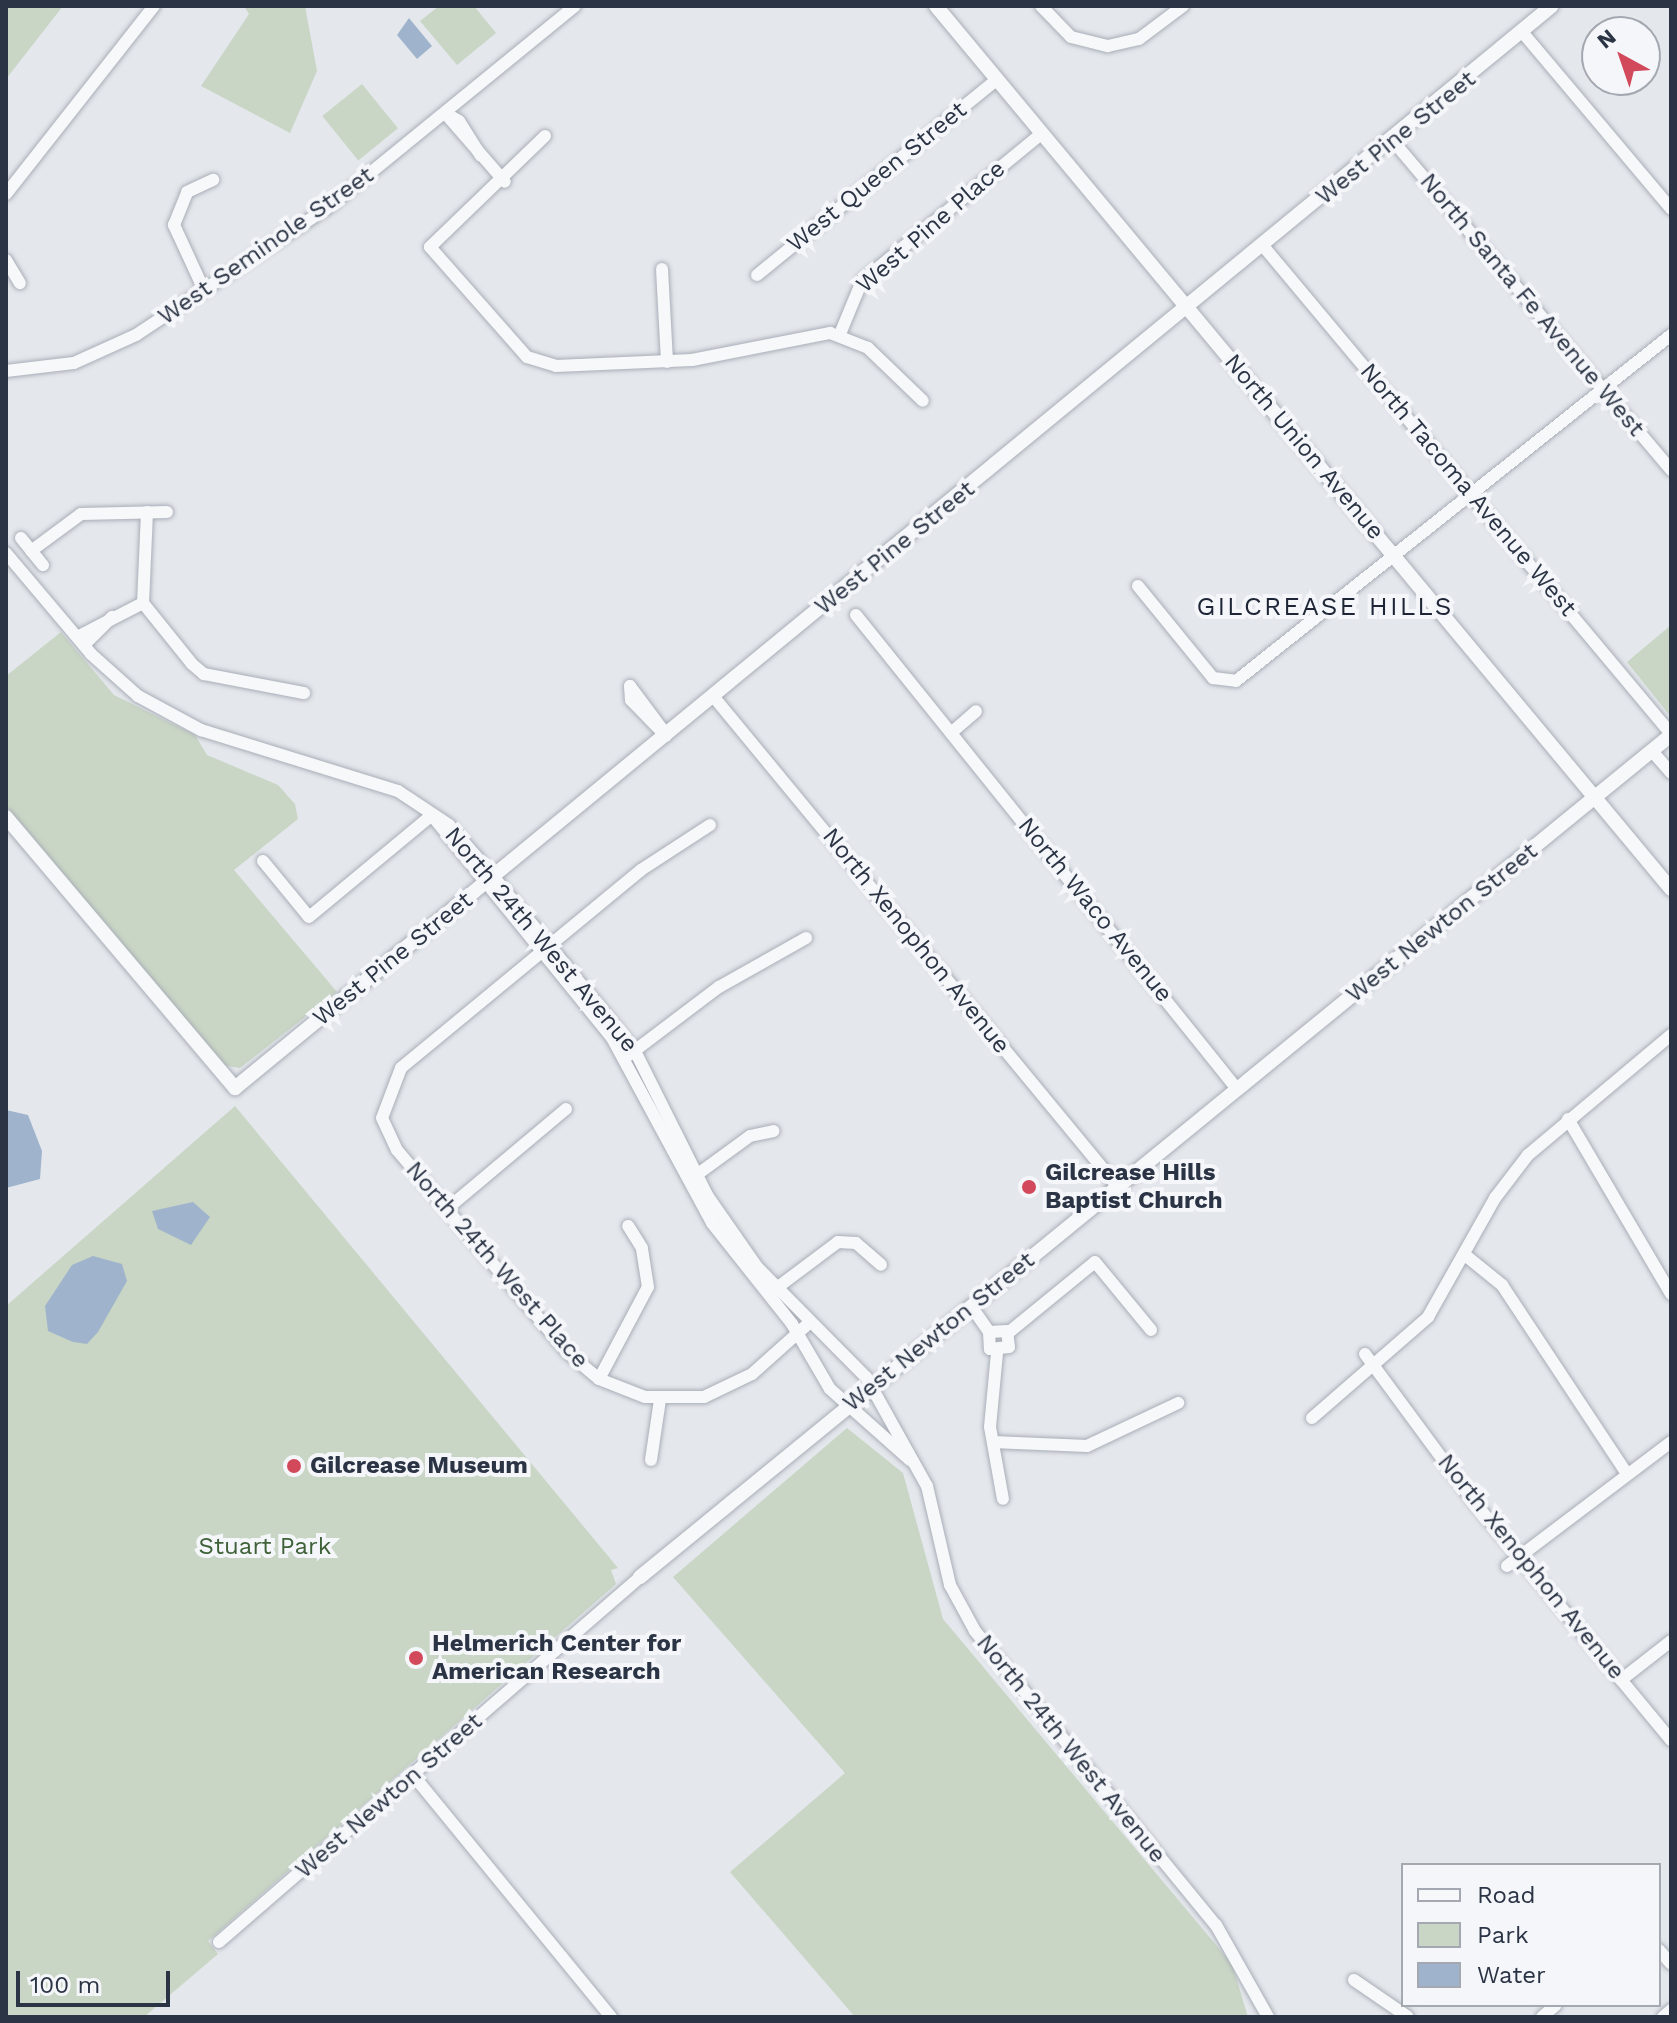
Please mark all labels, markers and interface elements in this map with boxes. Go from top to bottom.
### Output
north arrow [1581,16,1661,96]
text: N [1592,24,1621,54]
street label: West Pine Street [1310,65,1482,211]
street label: West Queen Street [781,96,973,258]
street label: West Pine Place [851,155,1011,299]
street label: West Seminole Street [153,161,379,331]
street label: North Santa Fe Avenue West [1413,167,1651,443]
street label: North Union Avenue [1218,348,1390,546]
street label: North Tacoma Avenue West [1353,357,1583,623]
street label: West Pine Street [809,475,981,621]
district label: GILCREASE HILLS [1197,591,1453,623]
street label: North Waco Avenue [1011,811,1179,1009]
street label: North 24th West Avenue [438,821,644,1059]
street label: North Xenophon Avenue [816,822,1016,1060]
street label: West Newton Street [1341,837,1543,1009]
street label: West Pine Street [307,886,479,1032]
street label: North 24th West Place [399,1156,595,1374]
place label: Gilcrease Hills Baptist Church [1045,1159,1223,1215]
marker: Gilcrease Hills Baptist Church [1020,1178,1038,1196]
street label: West Newton Street [838,1246,1040,1418]
street label: North Xenophon Avenue [1431,1448,1631,1686]
place label: Gilcrease Museum [310,1452,528,1480]
marker: Gilcrease Museum [285,1457,303,1475]
park label: Stuart Park [199,1533,331,1561]
street label: North 24th West Avenue [970,1628,1172,1870]
place label: Helmerich Center for American Research [432,1630,682,1686]
marker: Helmerich Center for American Research [407,1649,425,1667]
street label: West Newton Street [290,1707,488,1885]
legend [1401,1863,1661,2007]
text: Road [1477,1881,1536,1909]
text: Park [1477,1921,1529,1949]
scale bar [20,1955,174,2005]
text: Water [1477,1961,1546,1989]
text: 100 m [30,1971,100,1999]

